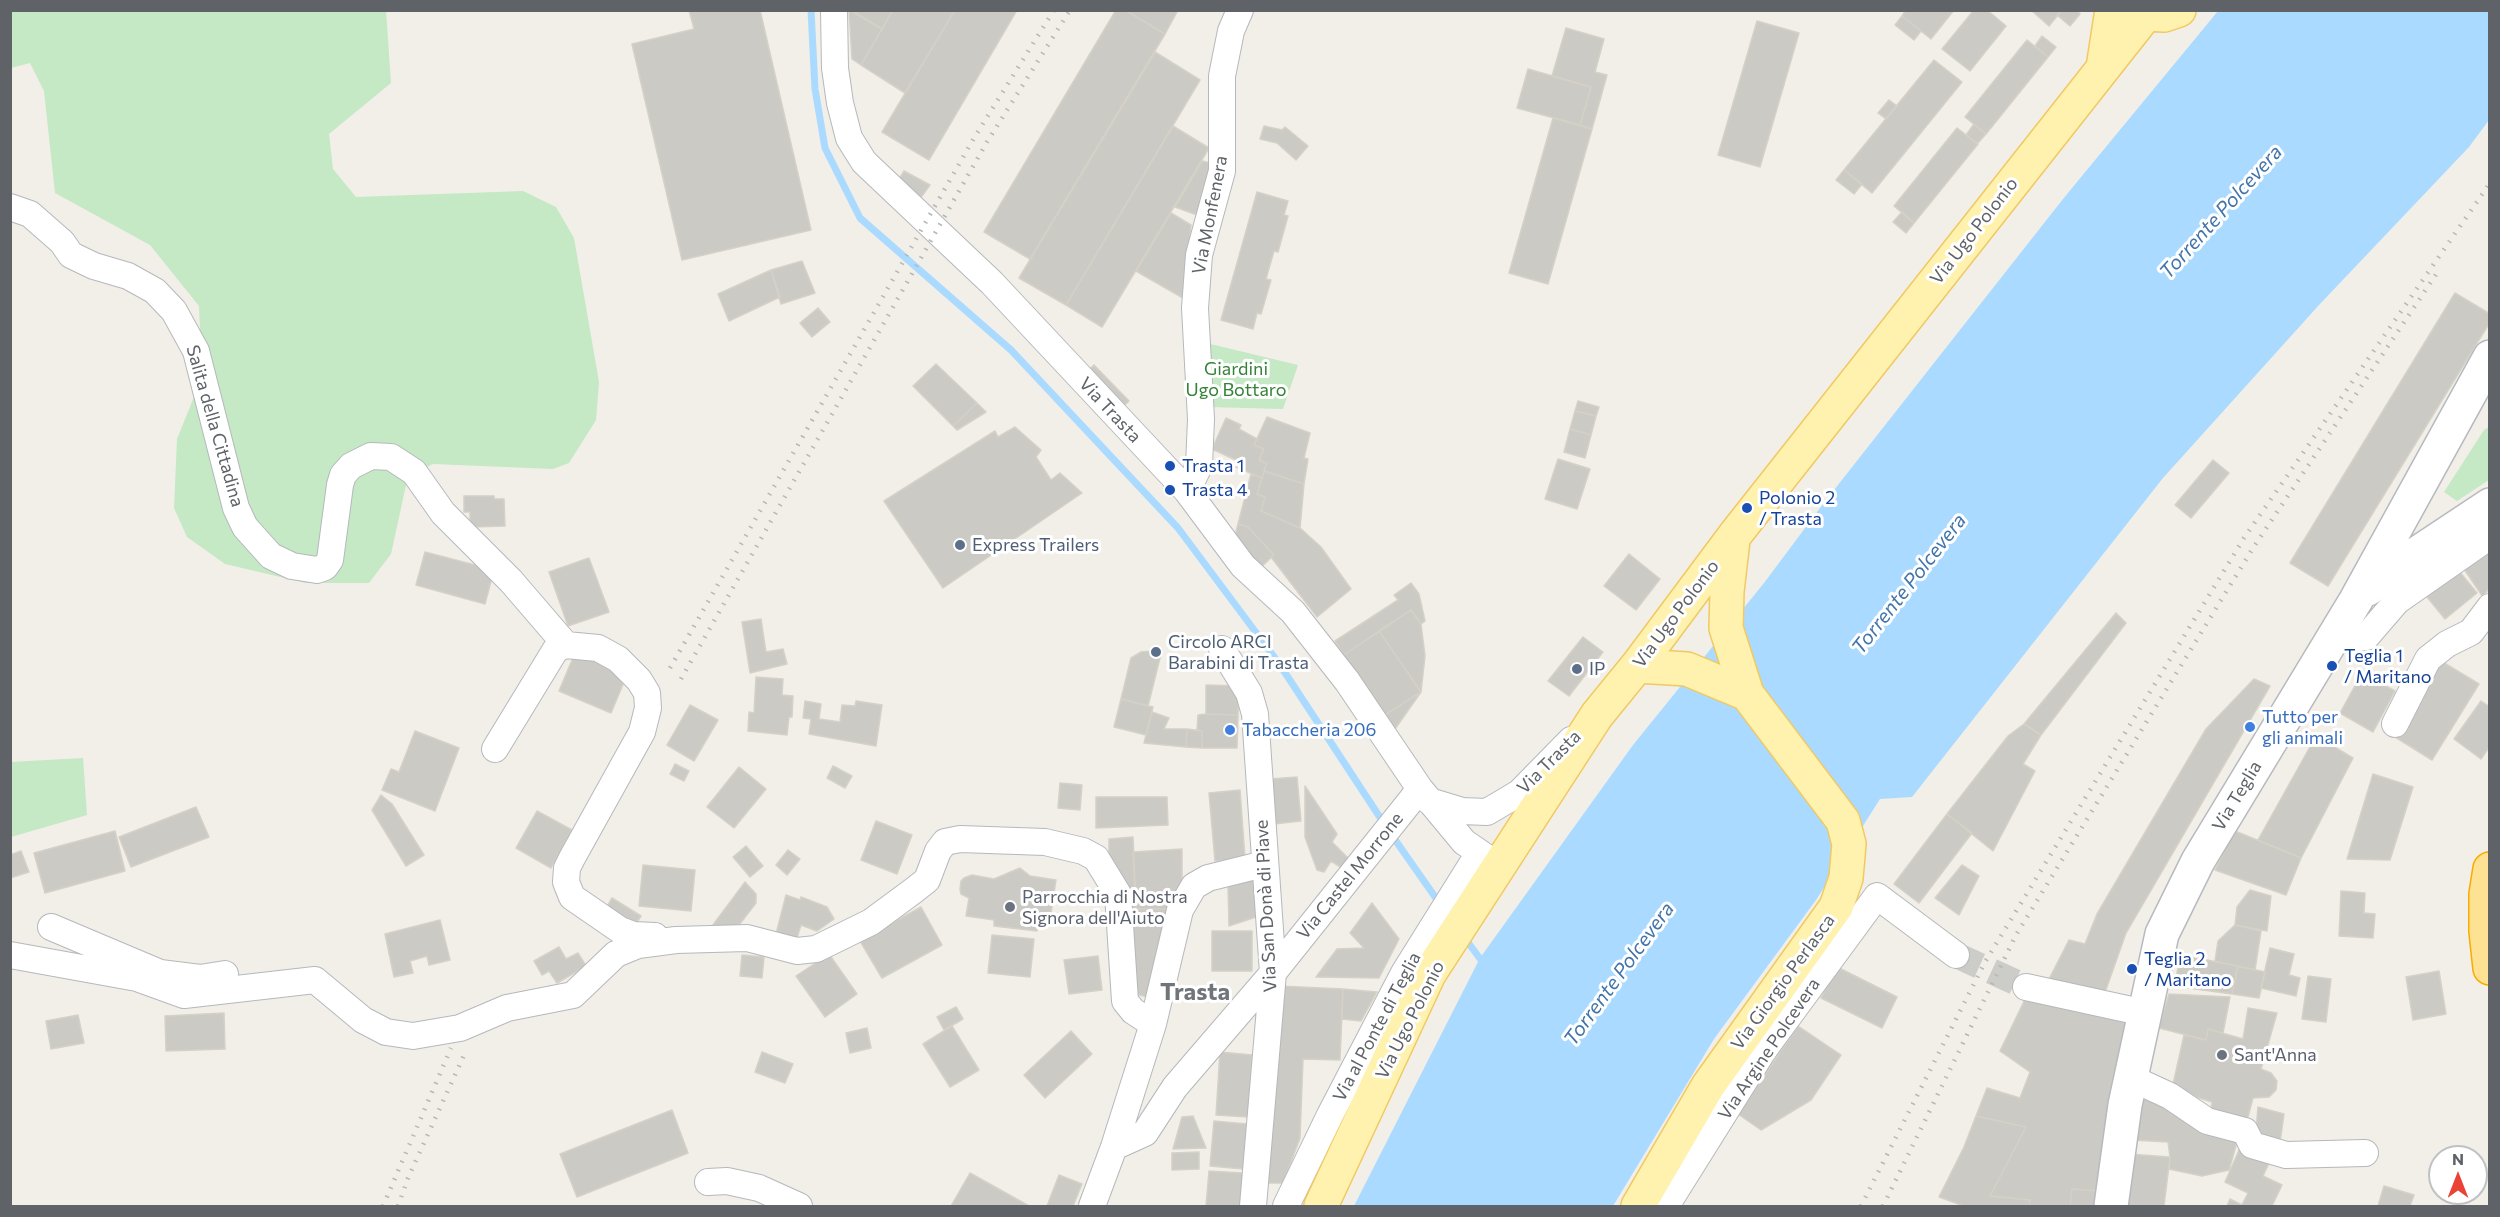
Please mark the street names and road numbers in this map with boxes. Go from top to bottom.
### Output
street label: Via Monfenera [1188,154,1232,276]
street label: Via Ugo Polonio [1926,173,2022,289]
street label: Salita della Cittadina [182,343,248,509]
street label: Via Trasta [1074,373,1146,447]
street label: Via Ugo Polonio [1628,556,1724,672]
street label: Via Trasta [1513,726,1585,798]
street label: Via Teglia [2208,757,2266,835]
street label: Via Castel Morrone [1292,808,1408,944]
street label: Via San Donà di Piave [1251,819,1281,993]
street label: Via Giorgio Perlasca [1727,910,1839,1054]
street label: Via al Ponte di Teglia [1328,949,1426,1105]
street label: Via Ugo Polonio [1371,957,1449,1083]
street label: Via Argine Polcevera [1714,974,1824,1124]

